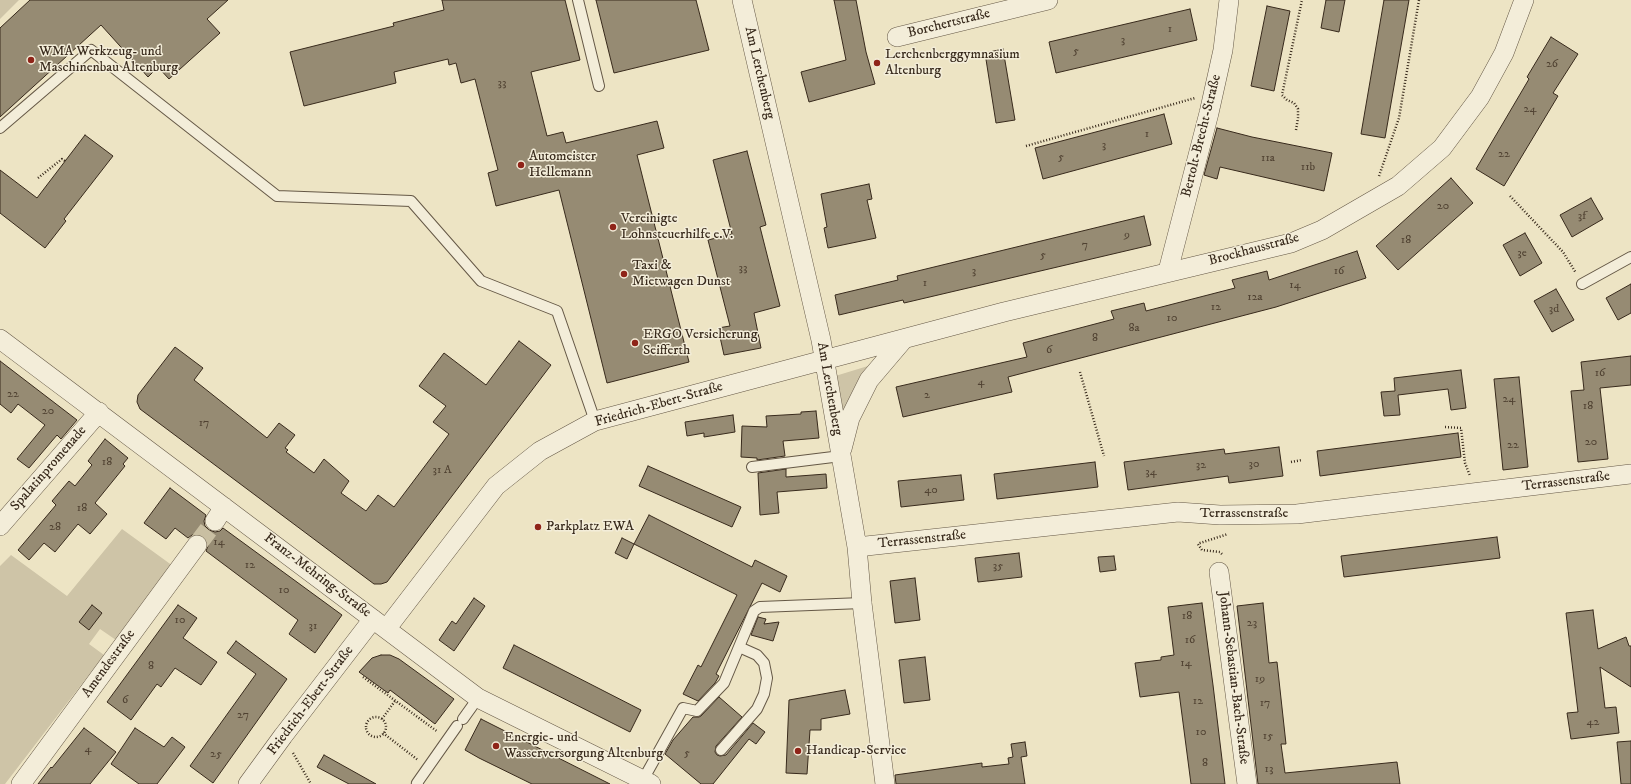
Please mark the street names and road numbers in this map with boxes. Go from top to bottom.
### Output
street label: Borchertstraße [906,6,992,42]
street label: Am Lerchenberg [740,25,778,121]
street label: Bertolt-Brecht-Straße [1179,73,1225,199]
street label: Brockhausstraße [1207,230,1301,270]
street label: Am Lerchenberg [813,341,845,437]
street label: Friedrich-Ebert-Straße [593,379,725,431]
street label: Spalatinpromenade [8,423,90,515]
street label: Terrassenstraße [1521,468,1611,496]
street label: Terrassenstraße [1200,506,1288,522]
street label: Terrassenstraße [877,527,967,553]
street label: Franz-Mehring-Straße [260,530,374,622]
street label: Johann-Sebastian-Bach-Straße [1214,591,1252,765]
street label: Amendestraße [79,627,139,701]
street label: Friedrich-Ebert-Straße [264,643,358,759]

